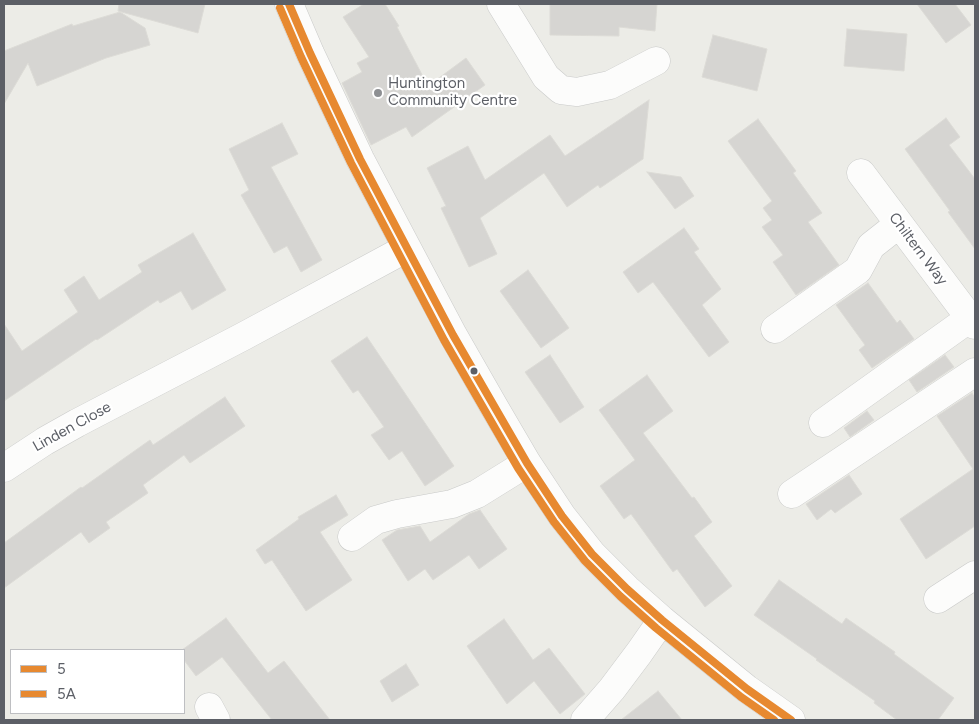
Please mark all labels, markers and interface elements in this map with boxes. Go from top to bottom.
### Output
place label: Huntington Community Centre [388,75,517,110]
marker: Huntington Community Centre [372,87,384,99]
street label: Chiltern Way [885,209,951,289]
unlabelled marker [469,366,479,376]
street label: Linden Close [30,398,114,456]
legend [10,649,185,714]
text: 5 [57,660,66,678]
text: 5A [57,685,76,703]

